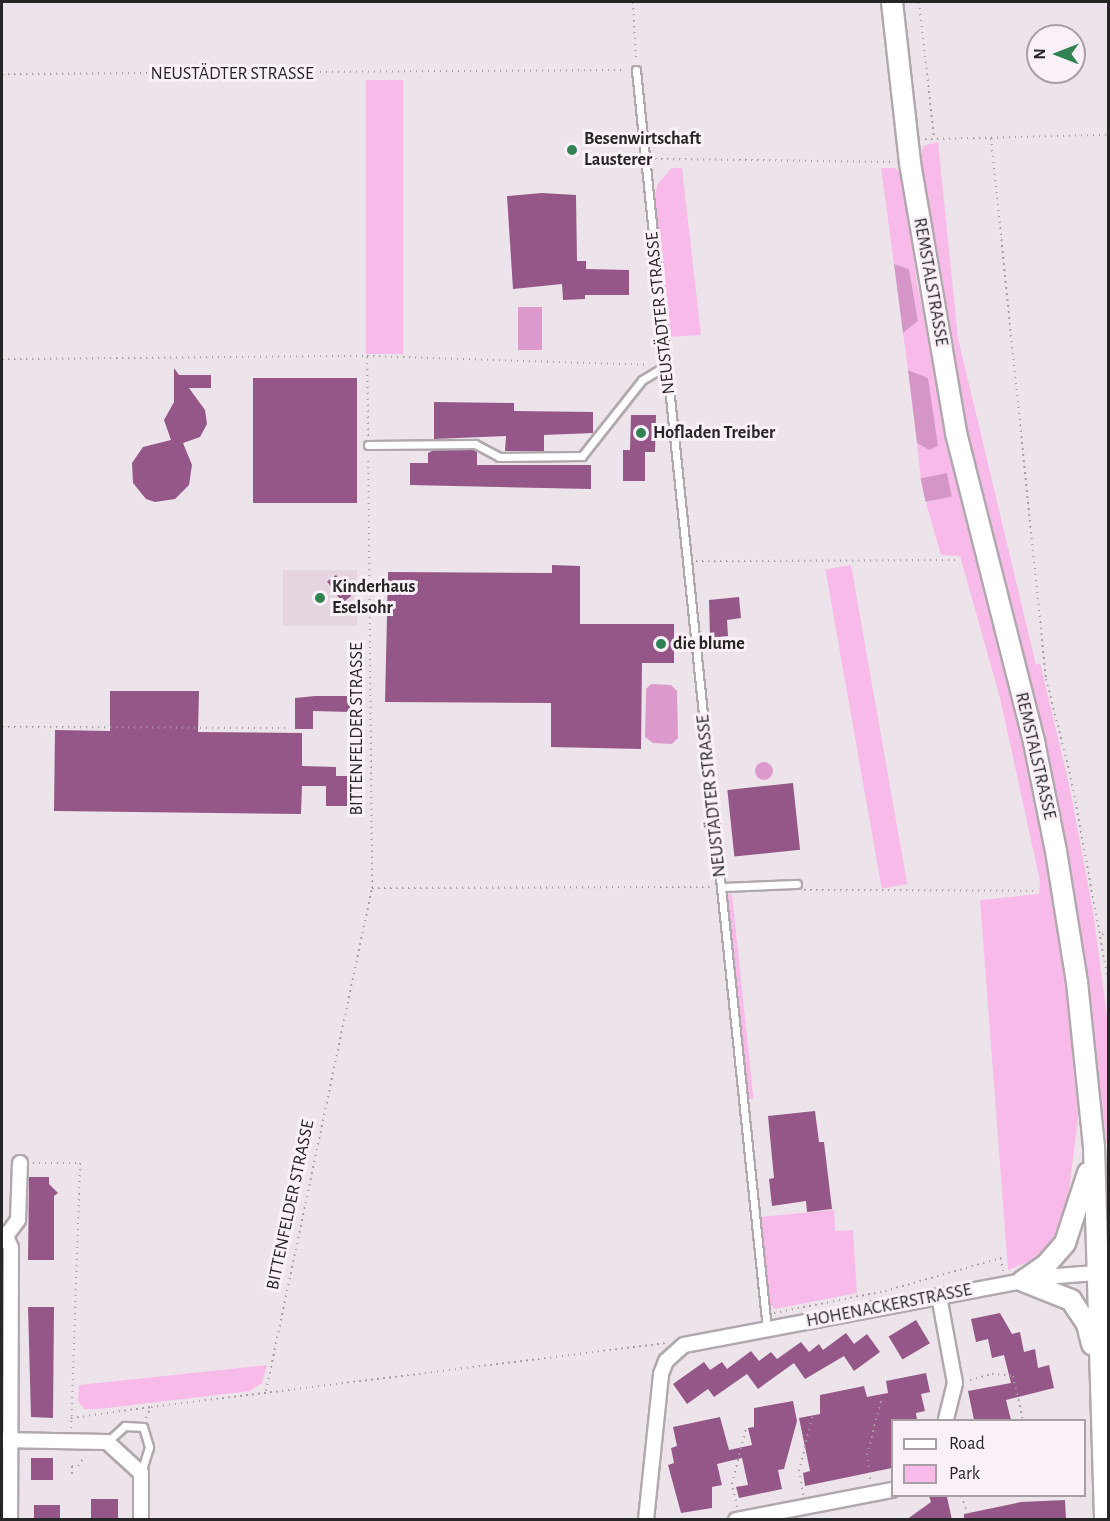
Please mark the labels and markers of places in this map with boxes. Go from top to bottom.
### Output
place label: Besenwirtschaft Lausterer [584,129,701,172]
marker: Besenwirtschaft Lausterer [565,143,579,157]
place label: Hofladen Treiber [653,422,775,444]
marker: Hofladen Treiber [634,426,648,440]
place label: Kinderhaus Eselsohr [332,577,415,620]
marker: Kinderhaus Eselsohr [313,591,327,605]
place label: die blume [673,633,745,655]
marker: die blume [654,637,668,651]

